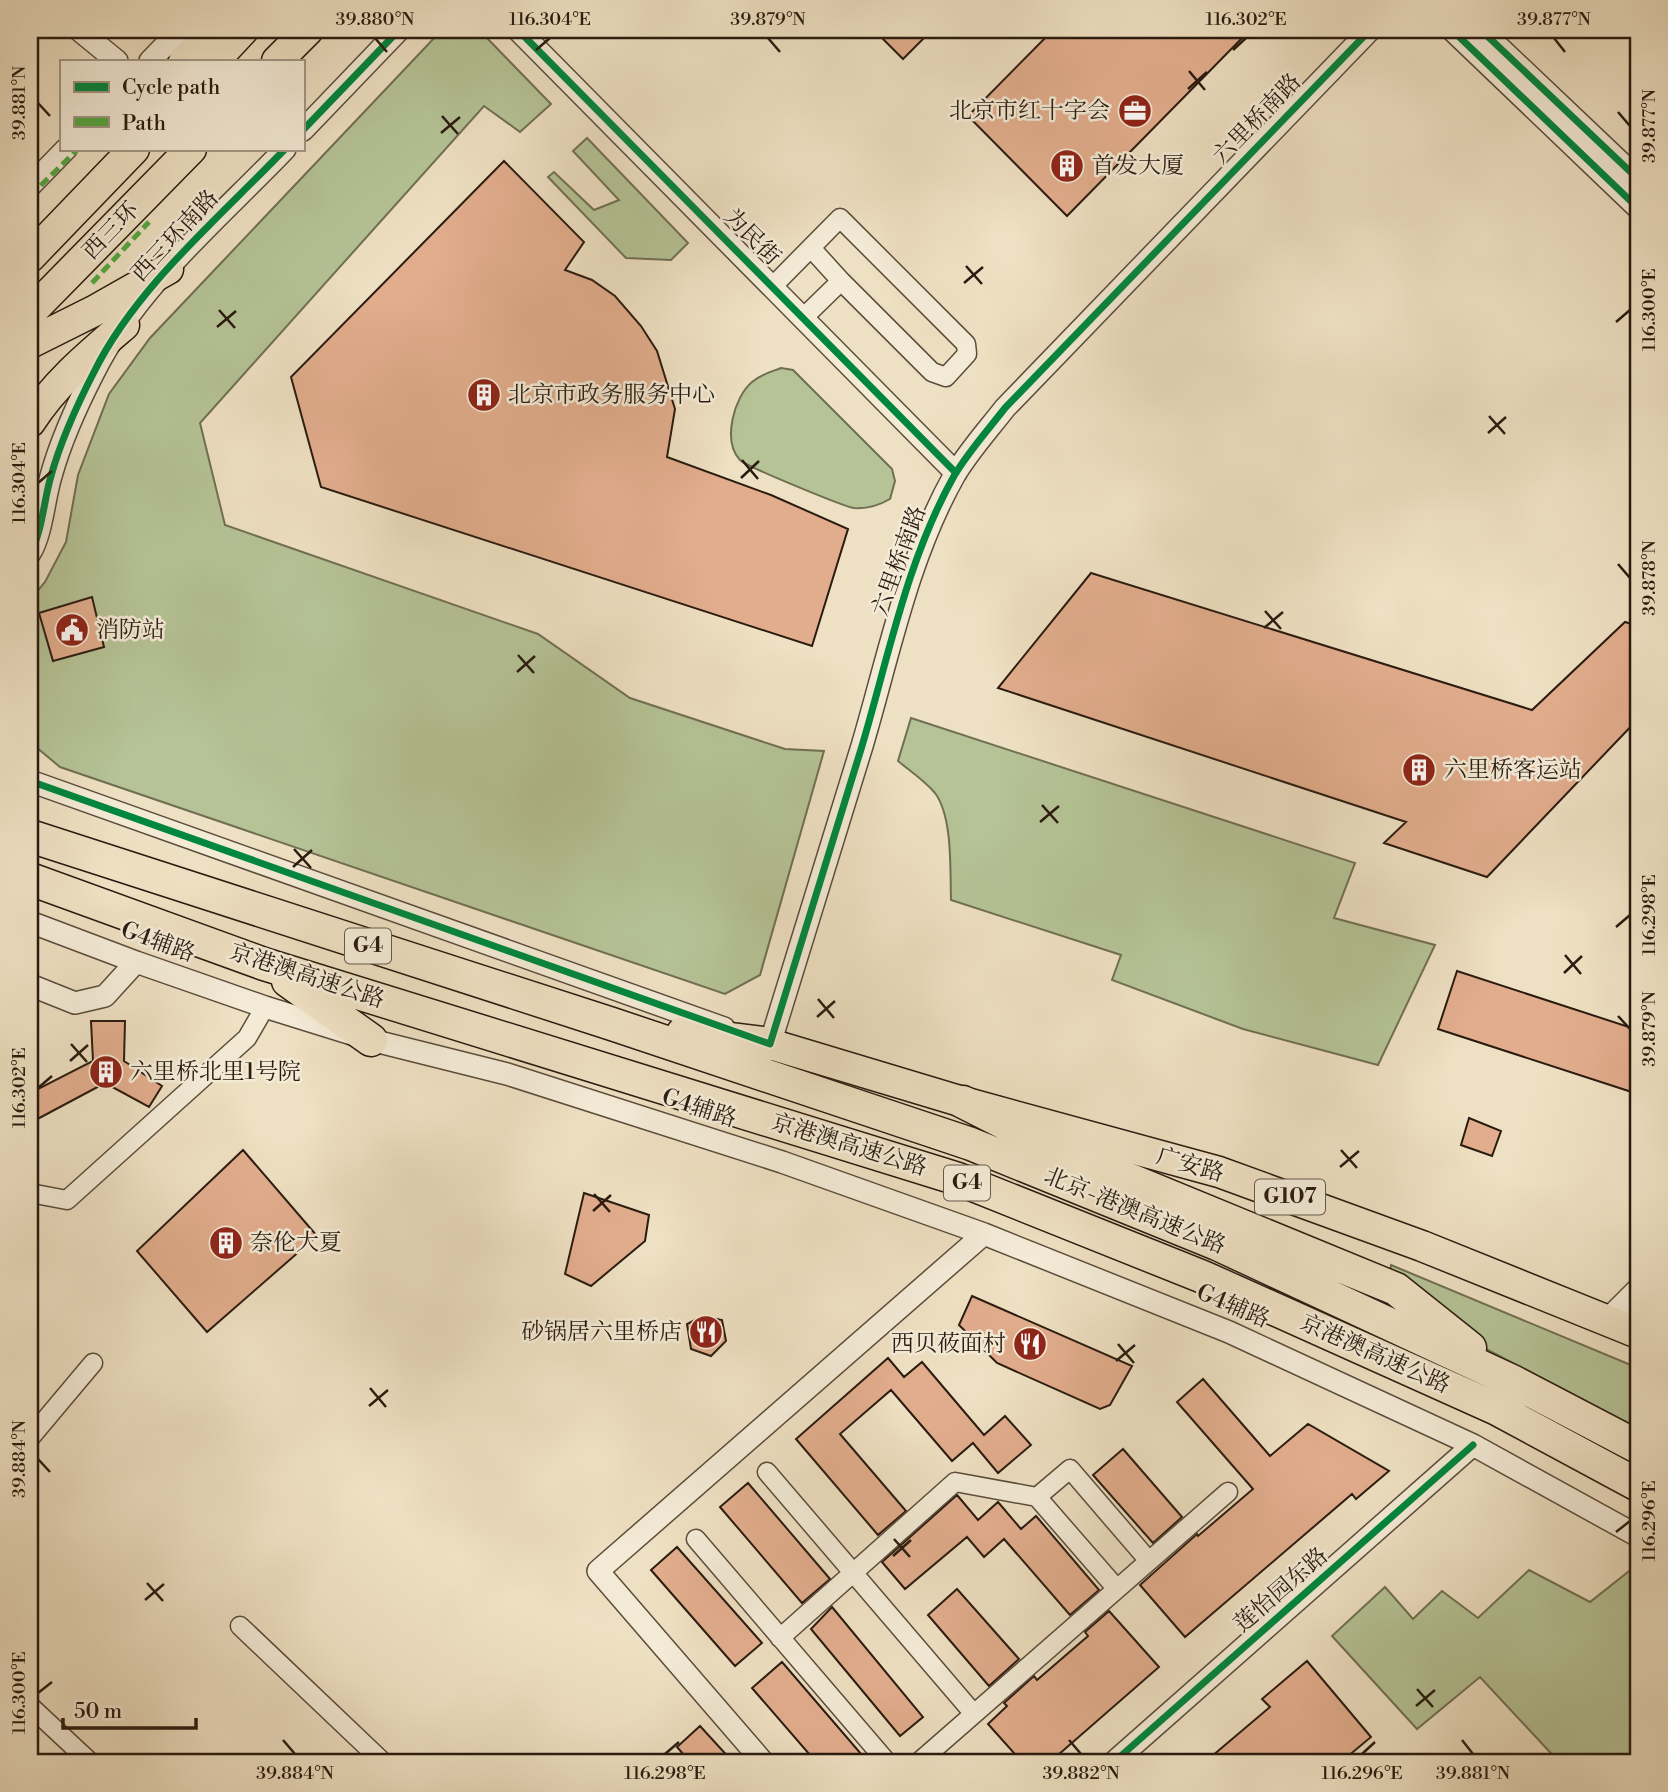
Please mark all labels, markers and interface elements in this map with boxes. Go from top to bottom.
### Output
text: 39.880°N [336,8,415,31]
text: 116.304°E [509,8,591,31]
text: 39.879°N [730,8,806,31]
text: 116.302°E [1205,8,1287,31]
text: 39.877°N [1517,8,1592,31]
legend [60,60,304,150]
text: 39.881°N [8,65,31,140]
street label: 六里桥南路 [1207,68,1307,170]
text: Cycle path [122,75,221,101]
text: 39.877°N [1638,88,1661,163]
office icon: 北京市红十字会 [1116,92,1154,130]
place label: 北京市红十字会 [949,97,1110,125]
text: Path [122,111,167,137]
building icon: 首发大厦 [1048,147,1086,185]
place label: 首发大厦 [1092,152,1184,180]
street label: 西三环南路 [126,184,224,288]
street label: 西三环 [77,196,145,266]
street label: 为民街 [718,203,786,271]
text: 116.300°E [1638,268,1661,352]
building icon: 北京市政务服务中心 [465,376,503,414]
place label: 北京市政务服务中心 [508,381,715,409]
text: 116.304°E [8,442,31,524]
street label: 六里桥南路 [866,502,932,620]
text: 39.878°N [1638,540,1661,616]
public building icon: 消防站 [53,611,91,649]
place label: 消防站 [96,616,165,644]
building icon: 六里桥客运站 [1400,751,1438,789]
place label: 六里桥客运站 [1444,756,1582,784]
text: 116.298°E [1638,874,1661,956]
street label: G4辅路 [117,916,199,968]
road number: G4 [345,928,391,964]
street label: 京港澳高速公路 [226,938,388,1014]
text: 39.879°N [1638,991,1661,1067]
text: 116.302°E [8,1047,31,1129]
building icon: 六里桥北里1号院 [87,1053,125,1091]
place label: 六里桥北里1号院 [130,1058,301,1086]
street label: G4辅路 [658,1083,740,1133]
street label: 京港澳高速公路 [768,1108,930,1182]
street label: 广安路 [1153,1142,1227,1188]
street label: 北京-港澳高速公路 [1040,1162,1230,1260]
road number: G4 [944,1166,990,1200]
road number: G107 [1255,1180,1325,1214]
building icon: 奈伦大夏 [207,1224,245,1262]
place label: 奈伦大夏 [250,1229,342,1257]
street label: G4辅路 [1192,1278,1274,1334]
street label: 京港澳高速公路 [1296,1308,1454,1400]
restaurant icon: 砂锅居六里桥店 [687,1313,725,1351]
place label: 砂锅居六里桥店 [521,1318,682,1346]
restaurant icon: 西贝莜面村 [1011,1325,1049,1363]
place label: 西贝莜面村 [891,1330,1006,1358]
text: 39.884°N [8,1419,31,1498]
text: 116.296°E [1638,1480,1661,1562]
street label: 莲怡园东路 [1228,1542,1334,1638]
text: 116.300°E [8,1651,31,1735]
scale bar [63,1687,196,1731]
text: 50 m [74,1699,122,1725]
text: 39.884°N [256,1762,335,1785]
text: 116.298°E [624,1762,706,1785]
text: 39.882°N [1042,1762,1120,1785]
text: 116.296°E [1321,1762,1403,1785]
text: 39.881°N [1436,1762,1511,1785]

